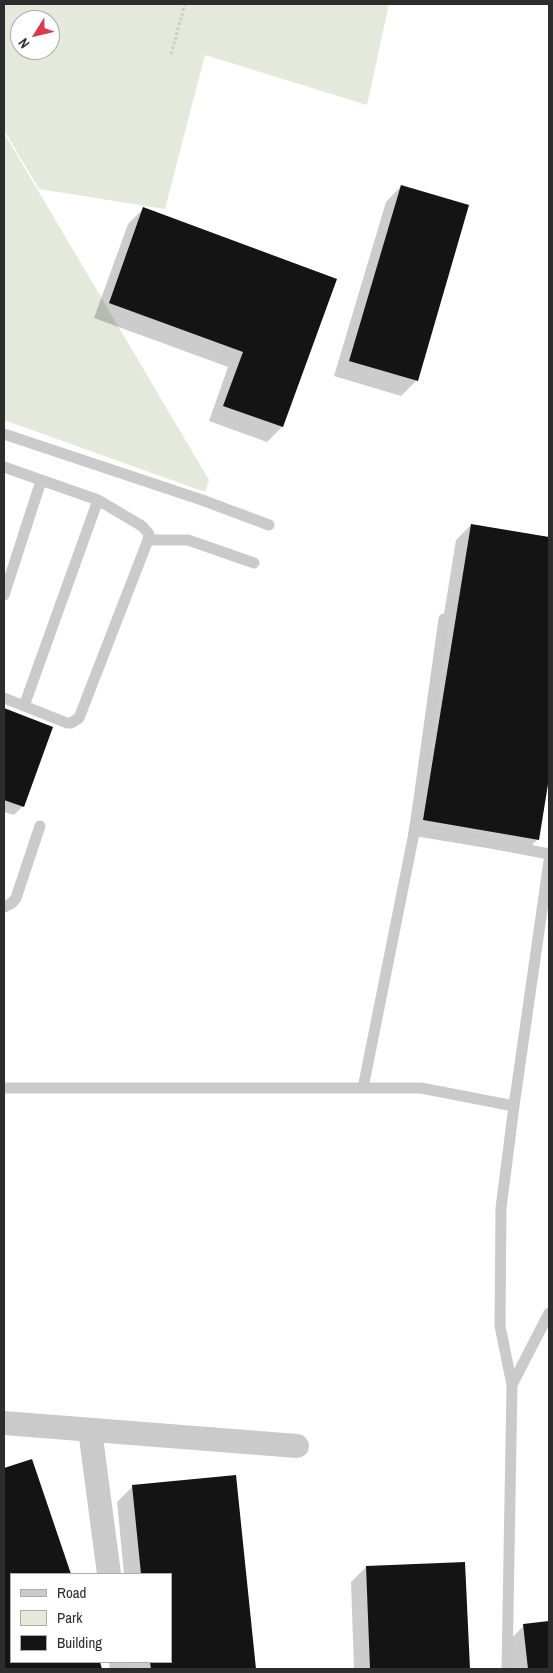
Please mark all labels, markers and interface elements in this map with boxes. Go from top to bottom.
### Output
north arrow [10,10,60,60]
text: N [14,35,33,52]
legend [10,1573,172,1663]
text: Road [57,1582,86,1603]
text: Park [57,1607,82,1628]
text: Building [57,1632,102,1653]

